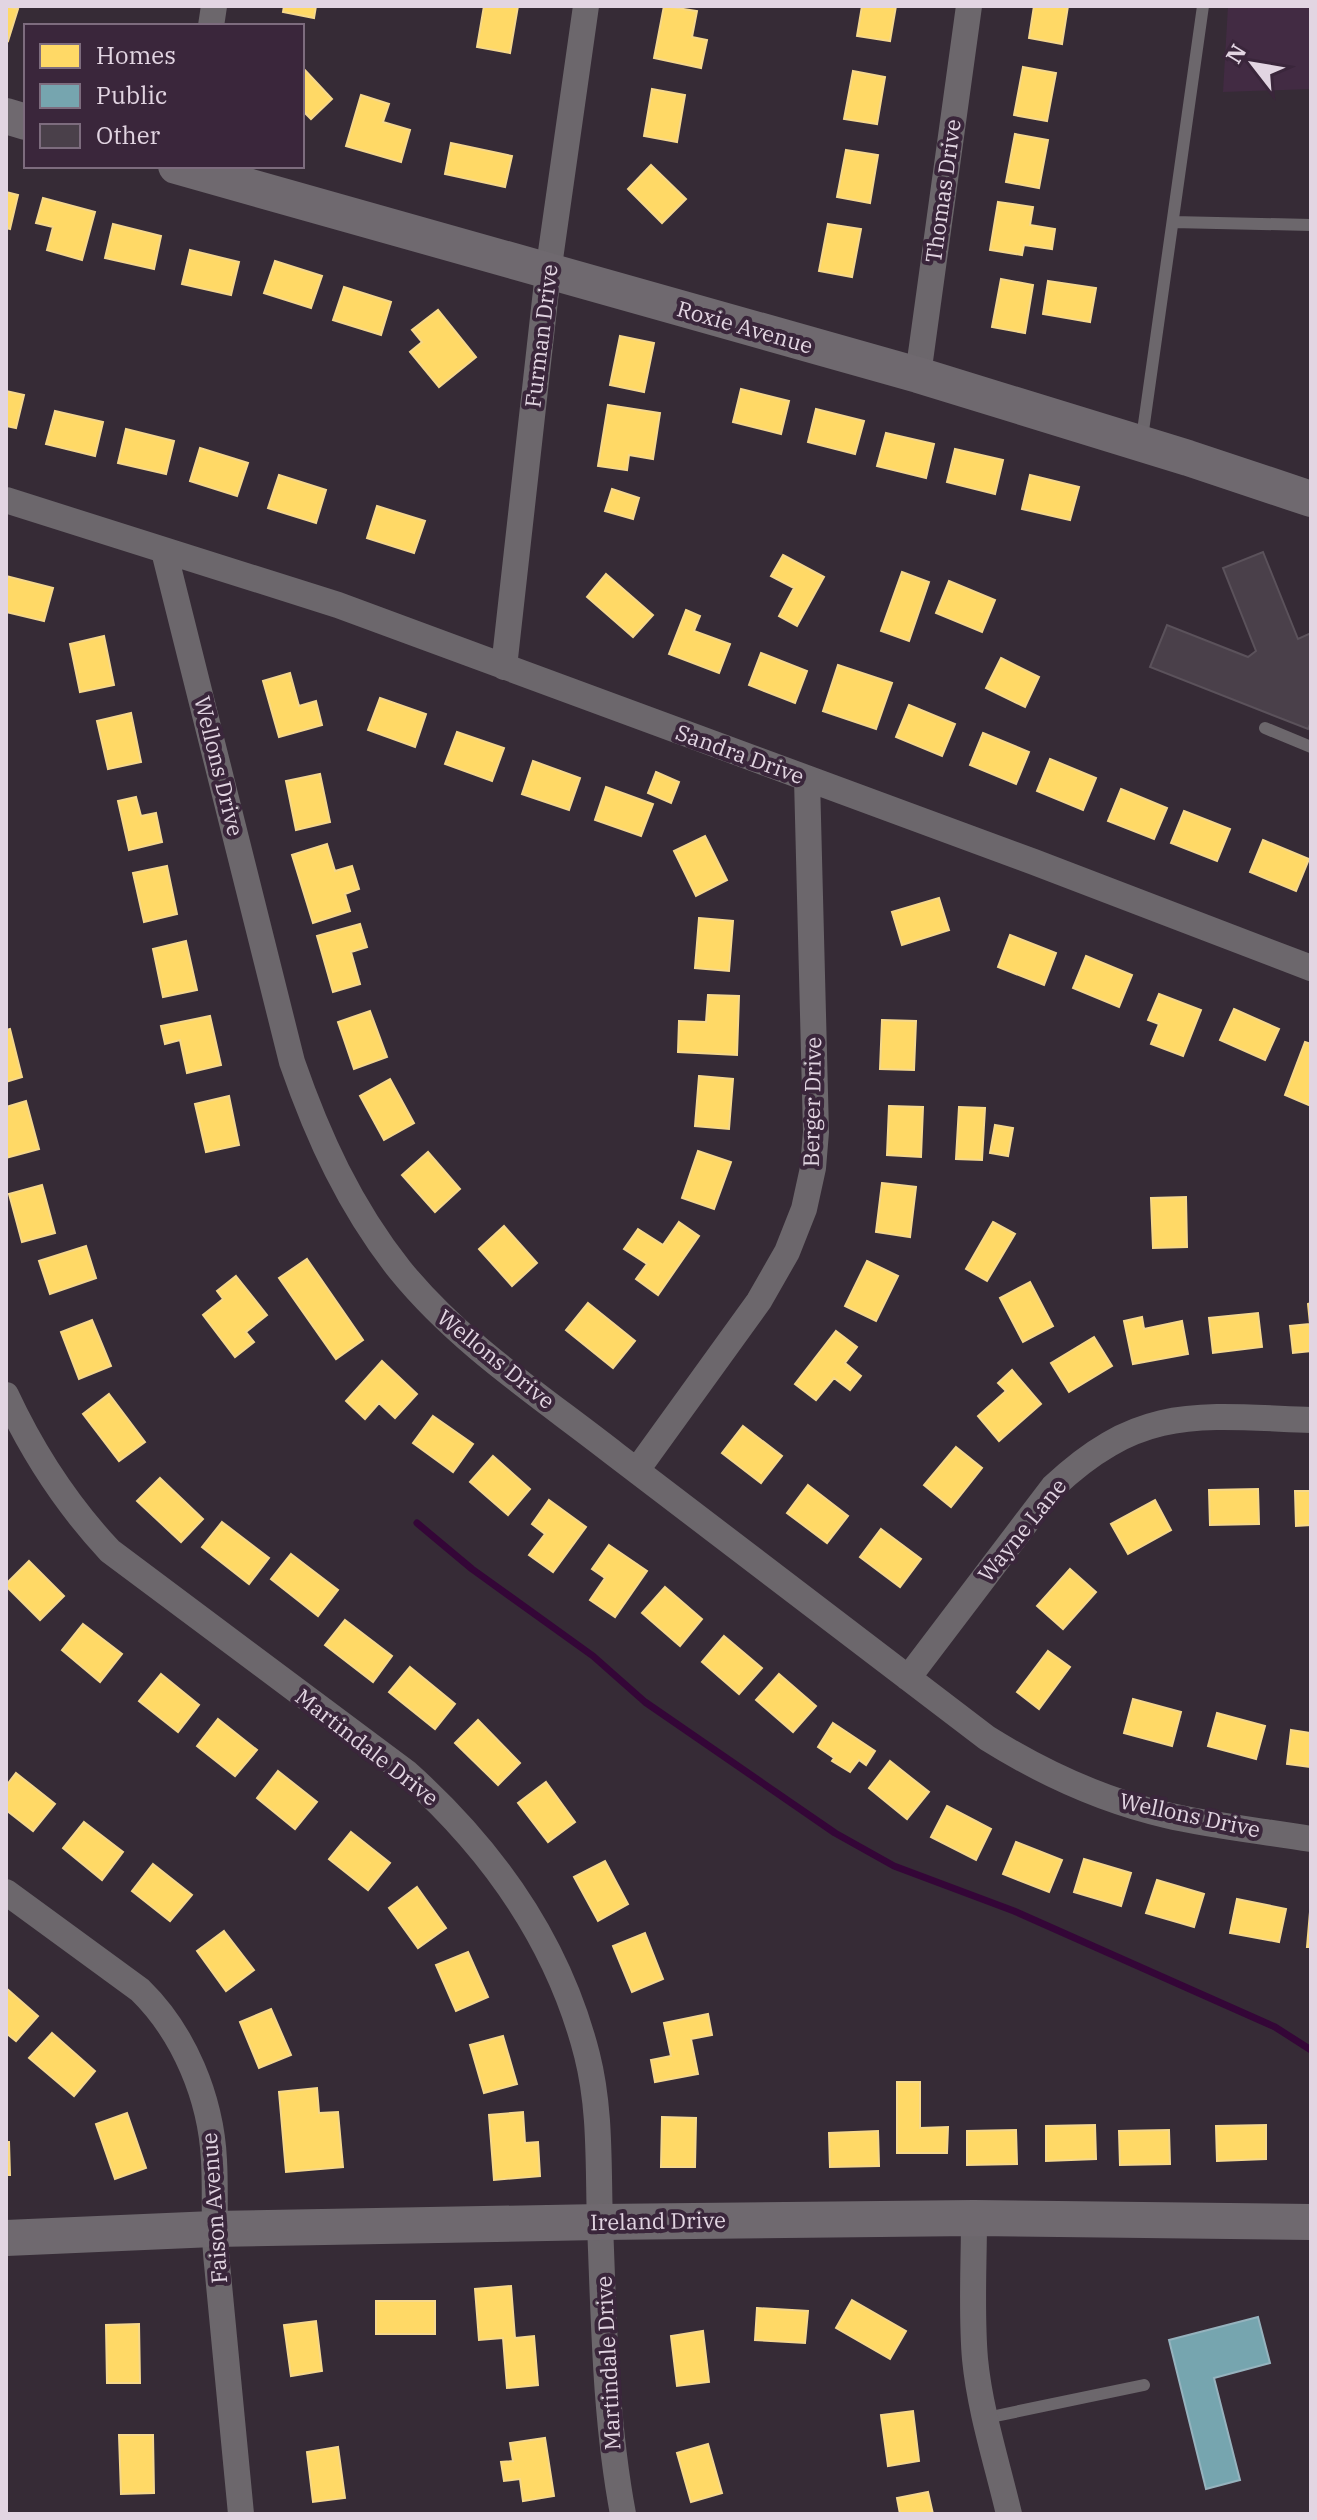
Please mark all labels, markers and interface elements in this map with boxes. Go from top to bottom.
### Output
legend [24,24,304,168]
north arrow [1213,24,1293,104]
text: Homes [96,39,176,71]
text: N [1219,39,1252,68]
text: Public [96,79,167,111]
street label: Thomas Drive [918,117,967,265]
text: Other [96,119,160,151]
street label: Furman Drive [517,263,564,409]
street label: Roxie Avenue [674,293,816,360]
street label: Wellons Drive [188,693,251,839]
street label: Sandra Drive [672,717,808,790]
street label: Berger Drive [796,1037,827,1167]
street label: Wellons Drive [432,1302,561,1415]
street label: Wayne Lane [971,1472,1072,1588]
street label: Martindale Drive [290,1682,445,1812]
street label: Wellons Drive [1117,1785,1263,1844]
street label: Faison Avenue [194,2131,233,2285]
street label: Ireland Drive [590,2205,726,2236]
street label: Martindale Drive [588,2275,627,2451]

